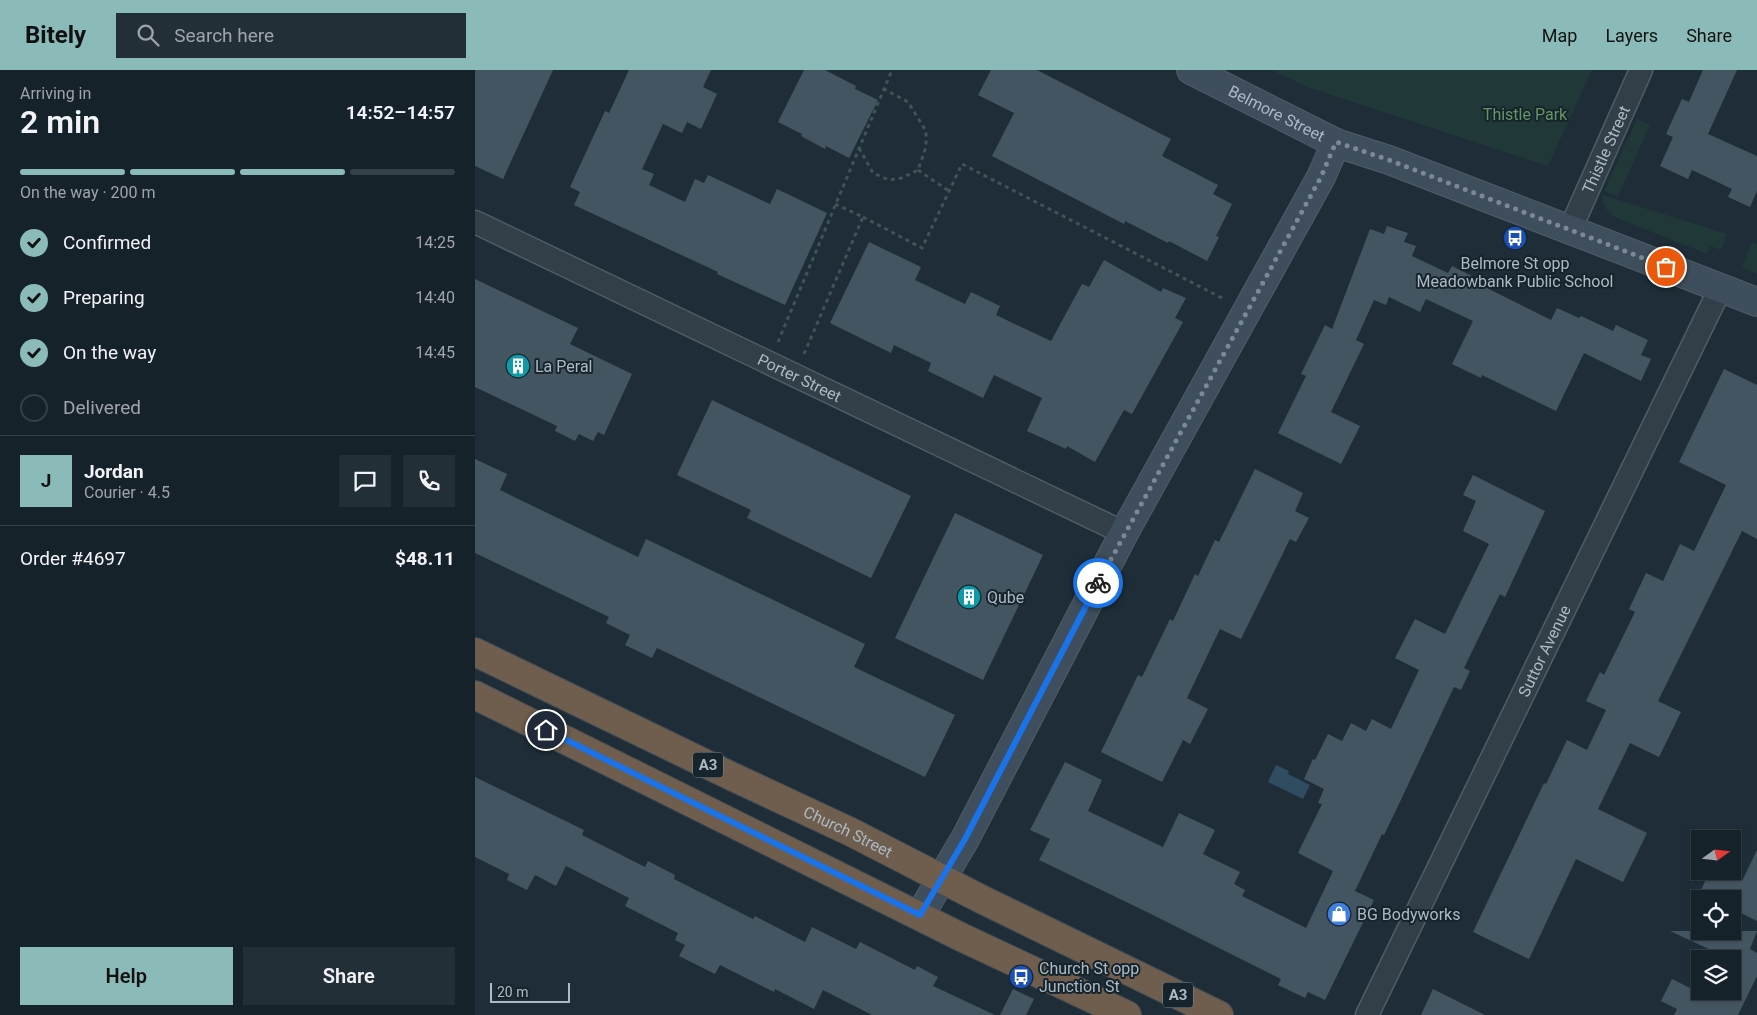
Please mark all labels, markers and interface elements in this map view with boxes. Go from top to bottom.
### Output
search box [116,13,466,58]
text: Bitely [25,21,86,49]
icon: search [134,21,162,49]
text: Search here [174,24,274,47]
text: Map [1542,25,1577,46]
text: Layers [1605,25,1658,46]
text: Share [1686,25,1732,46]
street label: Belmore Street [1225,81,1328,145]
text: Arriving in [20,84,91,103]
text: 14:52–14:57 [346,101,455,124]
text: 2 min [20,103,100,141]
street label: Thistle Street [1578,103,1634,197]
park label: Thistle Park [1483,105,1568,124]
text: On the way · 200 m [20,183,156,202]
bus stop icon: Belmore St opp Meadowbank Public School [1502,225,1528,251]
icon: check [20,229,48,257]
text: Confirmed [63,231,151,254]
text: 14:25 [415,233,455,252]
pin [1645,246,1687,288]
icon: bag [1652,253,1680,281]
place label: Belmore St opp Meadowbank Public School [1417,254,1613,291]
icon: check [20,284,48,312]
text: Preparing [63,286,145,309]
text: 14:40 [415,288,455,307]
icon: check [20,339,48,367]
text: On the way [63,341,156,364]
text: 14:45 [415,343,455,362]
street label: Porter Street [755,350,844,406]
building icon: La Peral [505,353,531,379]
place label: La Peral [535,357,592,376]
text: Delivered [63,396,141,419]
button: chat [339,455,391,507]
button: phone [403,455,455,507]
text: Jordan [84,460,144,483]
text: J [41,469,51,492]
text: Courier · 4.5 [84,483,170,502]
text: Order #4697 [20,547,126,570]
text: $48.11 [395,547,455,570]
courier [1073,558,1123,608]
icon: bike [1084,569,1112,597]
building icon: Qube [956,584,982,610]
place label: Qube [987,588,1024,607]
street label: Suttor Avenue [1514,602,1574,700]
pin [525,709,567,751]
icon: home [532,716,560,744]
road number: A3 [693,752,723,778]
street label: Church Street [801,802,896,861]
north arrow [1691,830,1741,880]
map controls [1691,830,1741,1000]
button: locate [1691,890,1741,940]
shop icon: BG Bodyworks [1326,901,1352,927]
place label: BG Bodyworks [1357,905,1460,924]
button: Help [20,947,233,1005]
button: Share [243,947,455,1005]
button: layers [1691,950,1741,1000]
place label: Church St opp Junction St [1039,959,1139,996]
bus stop icon: Church St opp Junction St [1008,964,1034,990]
scale bar [490,980,570,1003]
road number: A3 [1163,982,1193,1008]
text: 20 m [497,984,529,1000]

